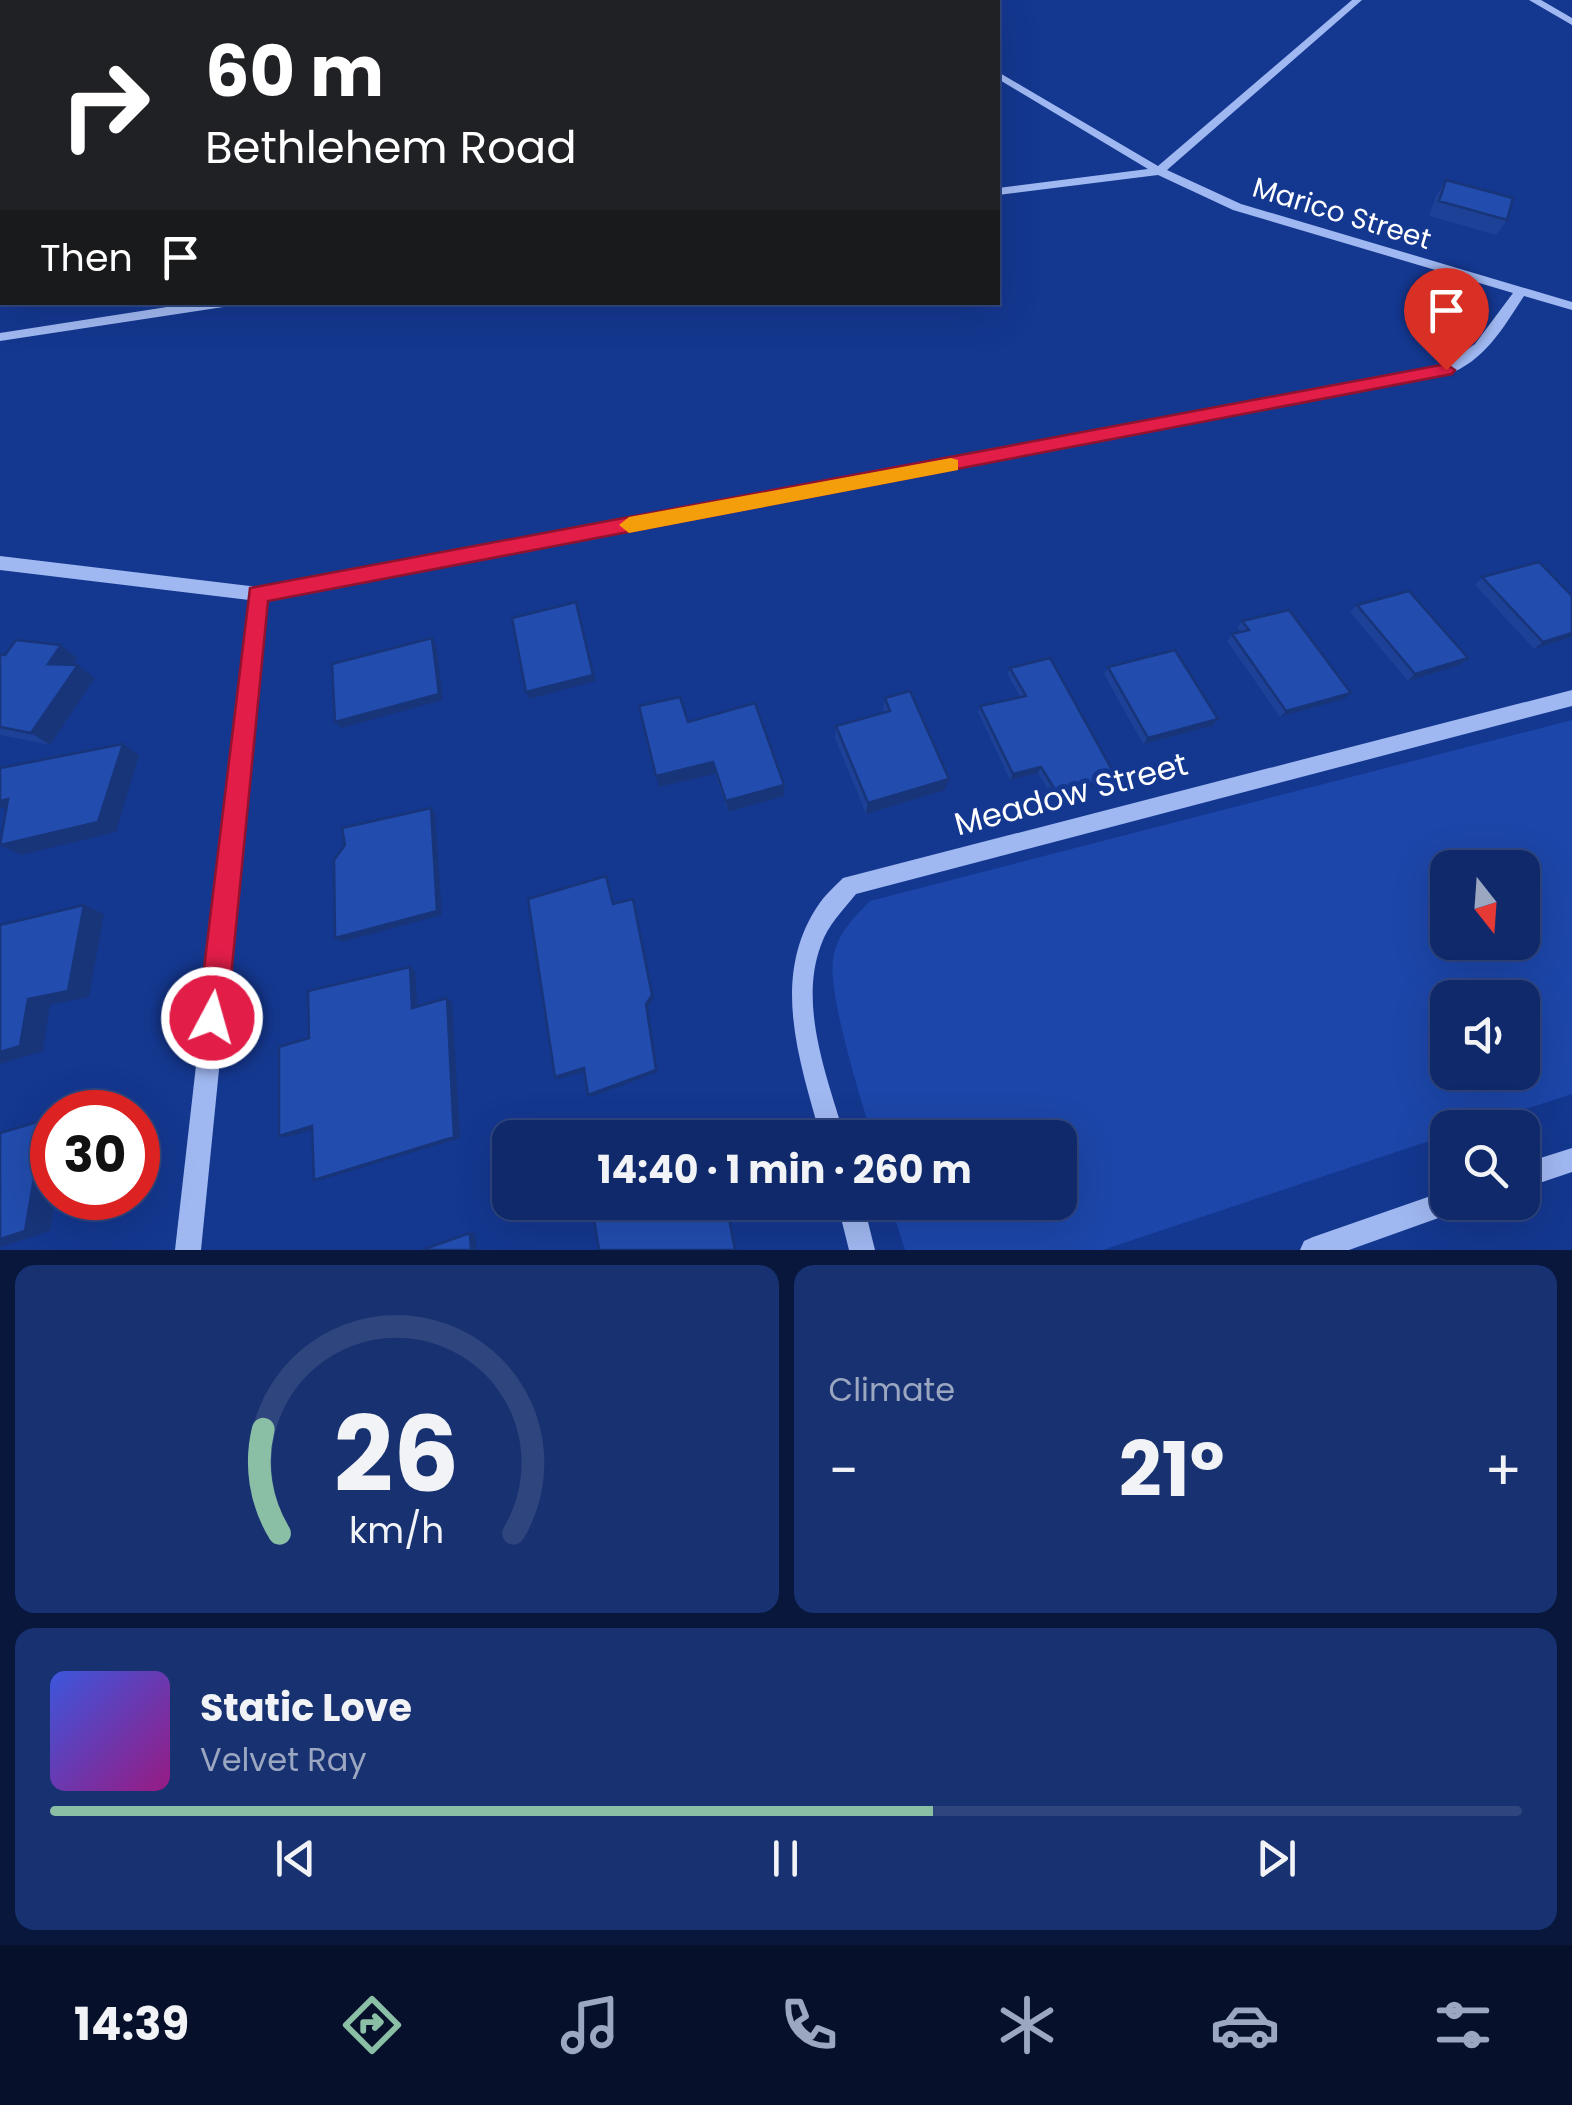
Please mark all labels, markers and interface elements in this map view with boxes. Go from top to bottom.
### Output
text: 60 m [205,22,384,121]
icon: right [40,40,170,170]
text: Bethlehem Road [205,116,577,179]
street label: Marico Street [1248,168,1436,259]
icon: arrive [153,230,208,285]
text: Then [40,231,133,284]
pin [1404,268,1489,371]
icon: arrive [1419,283,1474,338]
street label: Meadow Street [949,741,1192,846]
north arrow [1430,850,1540,960]
map controls [1430,850,1540,1220]
position arrow [160,966,264,1070]
button: sound [1430,980,1540,1090]
speed limit sign: 30 [30,1090,160,1220]
button: search [1430,1110,1540,1220]
text: 14:40 · 1 min · 260 m [597,1143,972,1196]
text: Climate [829,1367,955,1412]
text: 26 [334,1382,460,1527]
text: 21° [1119,1417,1225,1522]
text: − [829,1432,859,1509]
text: + [1484,1432,1522,1509]
text: km/h [349,1505,444,1556]
text: Static Love [200,1681,412,1734]
text: Velvet Ray [200,1737,366,1782]
icon: previous [268,1831,323,1886]
icon: pause [758,1831,813,1886]
icon: next [1249,1831,1304,1886]
icon: directions [337,1990,407,2060]
icon: music [555,1990,625,2060]
icon: phone [774,1990,844,2060]
icon: climate [992,1990,1062,2060]
icon: car [1210,1990,1280,2060]
icon: filters [1428,1990,1498,2060]
text: 14:39 [74,1993,189,2056]

